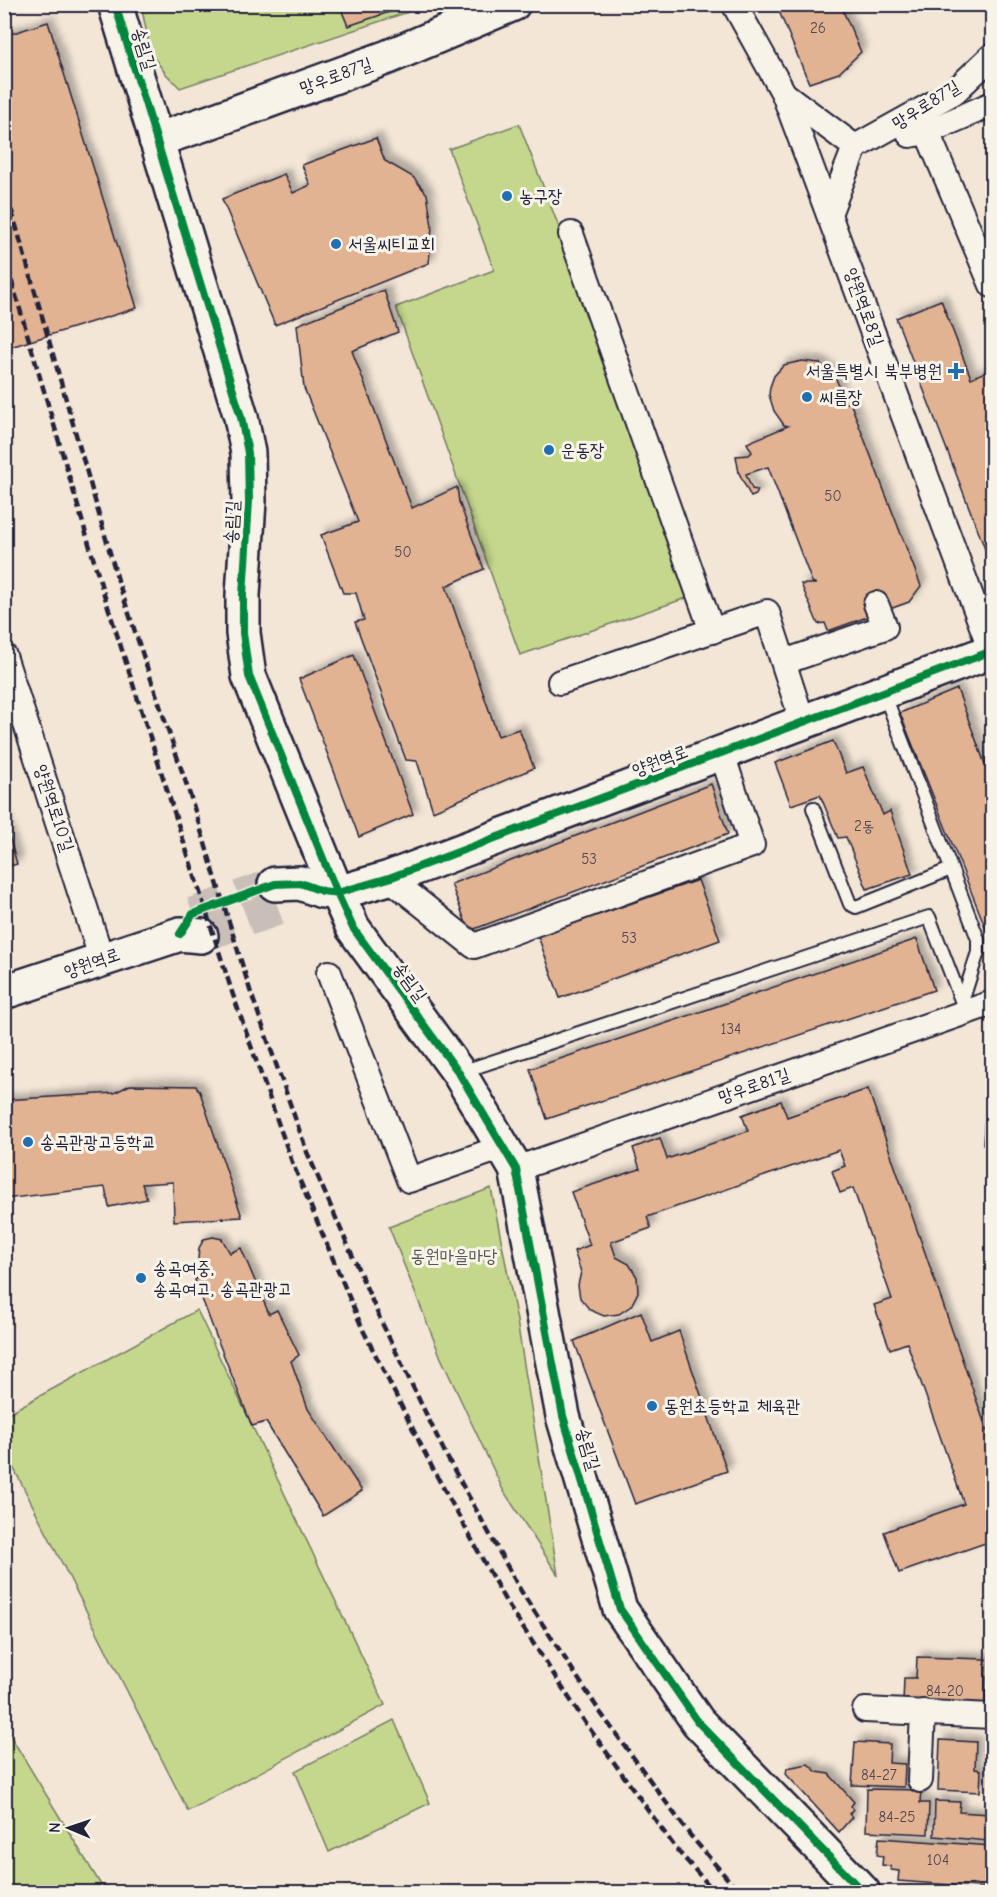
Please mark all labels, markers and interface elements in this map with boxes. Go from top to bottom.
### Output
house number: 26 [810,19,826,37]
street label: 송림길 [128,25,161,73]
street label: 망우로87길 [297,53,376,99]
street label: 망우로87길 [888,76,964,134]
place label: 농구장 [519,186,562,207]
marker: 농구장 [500,189,514,203]
place label: 서울씨티교회 [348,234,435,255]
marker: 서울씨티교회 [329,237,343,251]
street label: 양원역로8길 [840,265,888,349]
place label: 서울특별시 북부병원 [806,361,942,382]
marker: 서울특별시 북부병원 [947,362,965,380]
place label: 씨름장 [819,387,862,408]
marker: 씨름장 [800,390,814,404]
place label: 운동장 [561,440,604,461]
marker: 운동장 [542,443,556,457]
house number: 50 [824,487,842,505]
street label: 송림길 [220,499,244,544]
house number: 50 [394,543,412,561]
street label: 양원역로 [629,741,691,781]
street label: 양원역로10길 [30,762,78,855]
house number: 2동 [854,817,874,835]
house number: 53 [581,850,597,868]
house number: 53 [621,929,637,947]
street label: 양원역로 [61,944,123,982]
street label: 송림길 [389,958,432,1006]
house number: 134 [721,1020,741,1038]
street label: 망우로81길 [715,1064,793,1108]
place label: 송곡관광고등학교 [40,1132,156,1153]
marker: 송곡관광고등학교 [21,1135,35,1149]
park label: 동원마을마당 [411,1246,498,1267]
place label: 송곡여중, 송곡여고, 송곡관광고 [153,1258,292,1300]
marker: 송곡여중, 송곡여고, 송곡관광고 [134,1271,148,1285]
place label: 동원초등학교 체육관 [664,1396,800,1417]
marker: 동원초등학교 체육관 [645,1399,659,1413]
street label: 송림길 [572,1425,604,1473]
house number: 84-20 [926,1682,964,1700]
house number: 84-27 [861,1766,897,1784]
north arrow [39,1798,99,1858]
house number: 84-25 [879,1808,916,1826]
text: N [46,1822,64,1833]
house number: 104 [927,1851,949,1869]

